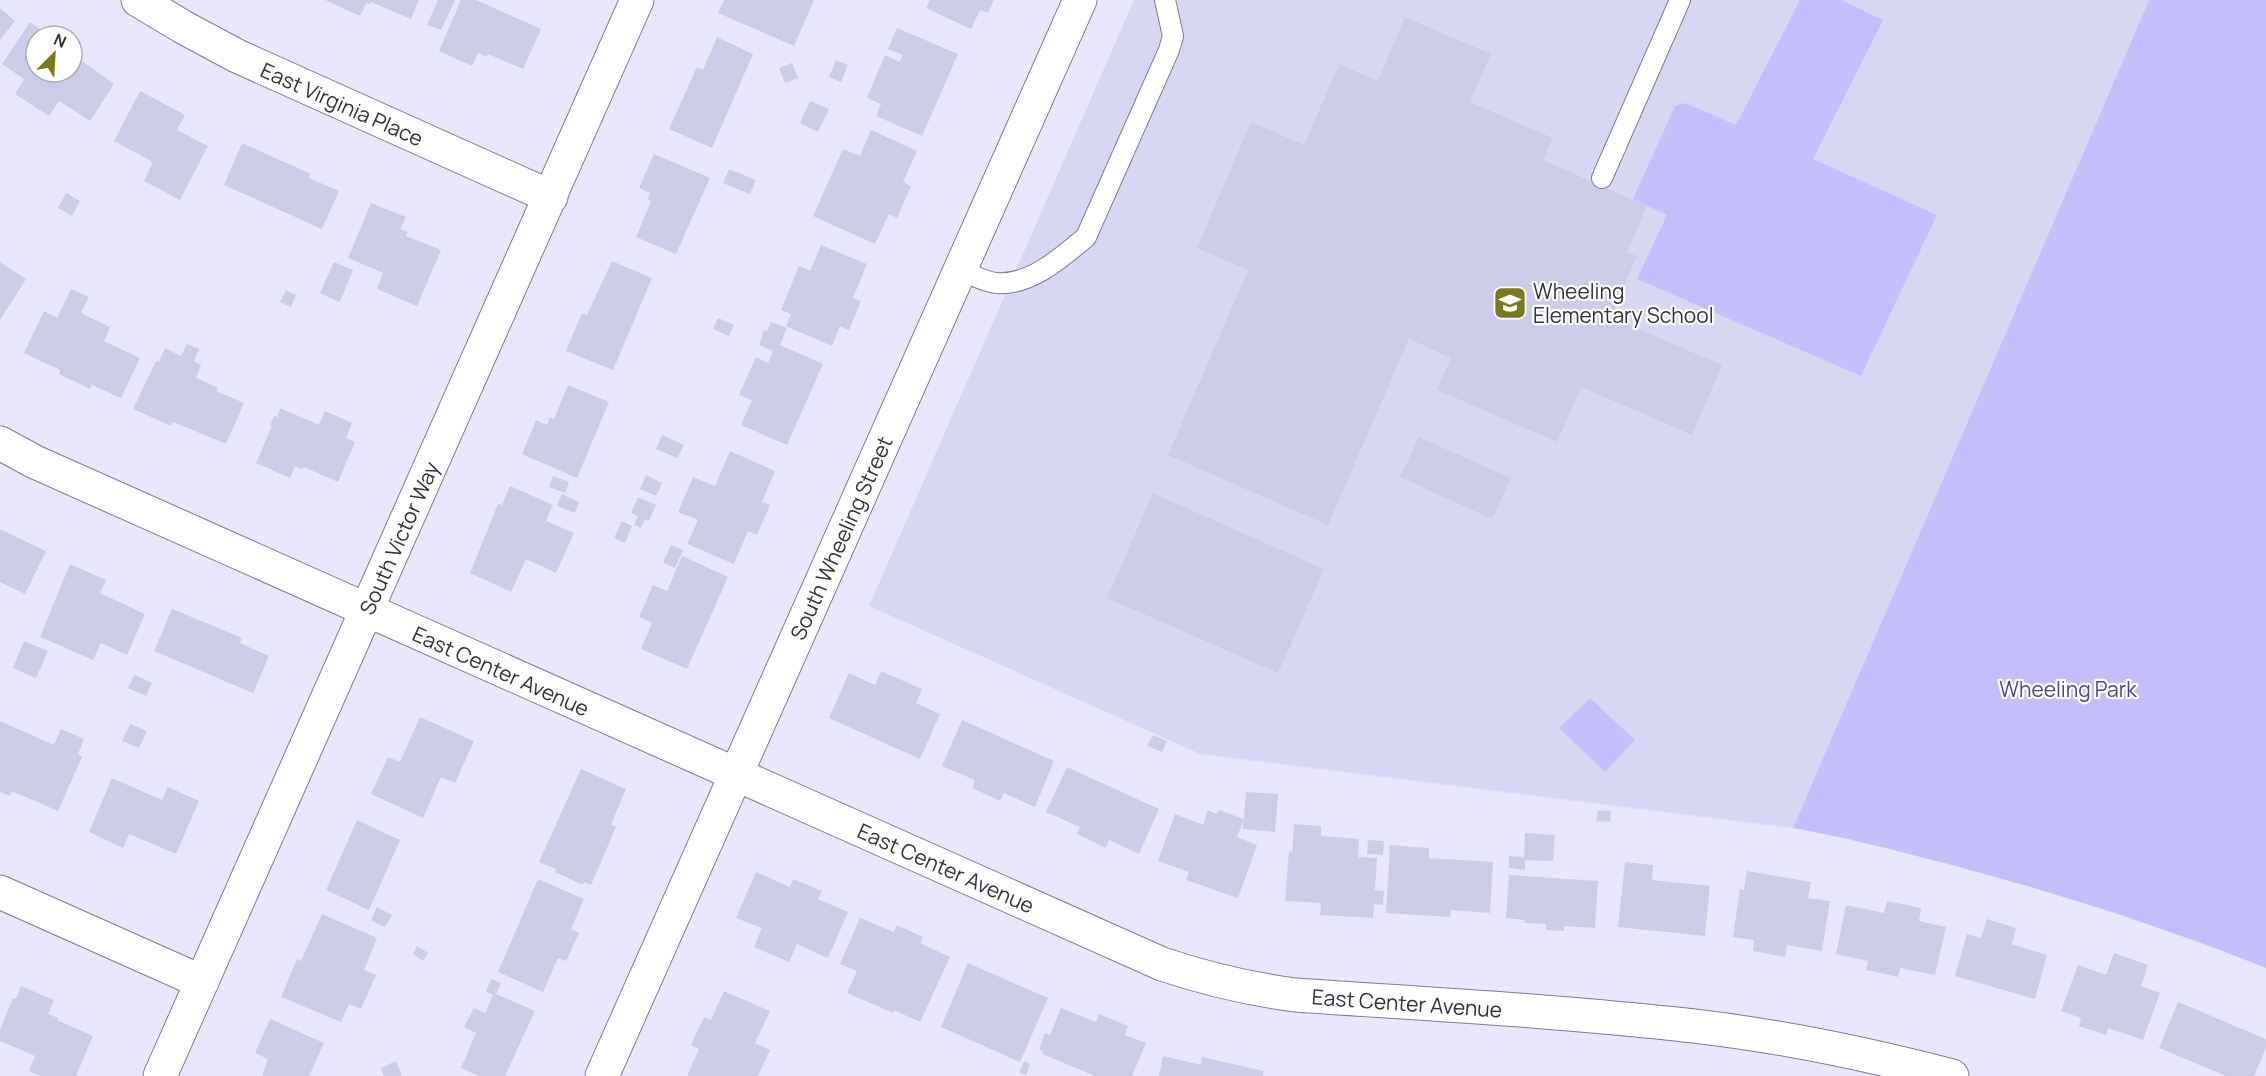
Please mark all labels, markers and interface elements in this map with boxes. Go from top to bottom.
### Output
north arrow [24,24,84,84]
text: N [50,28,70,53]
street label: East Virginia Place [256,56,428,152]
place label: Wheeling Elementary School [1533,277,1714,329]
school or university icon: Wheeling Elementary School [1492,285,1528,321]
street label: South Wheeling Street [783,432,899,644]
street label: South Victor Way [353,457,445,619]
street label: East Center Avenue [408,619,594,723]
park label: Wheeling Park [1999,675,2137,703]
street label: East Center Avenue [853,816,1039,920]
street label: East Center Avenue [1311,982,1503,1024]

